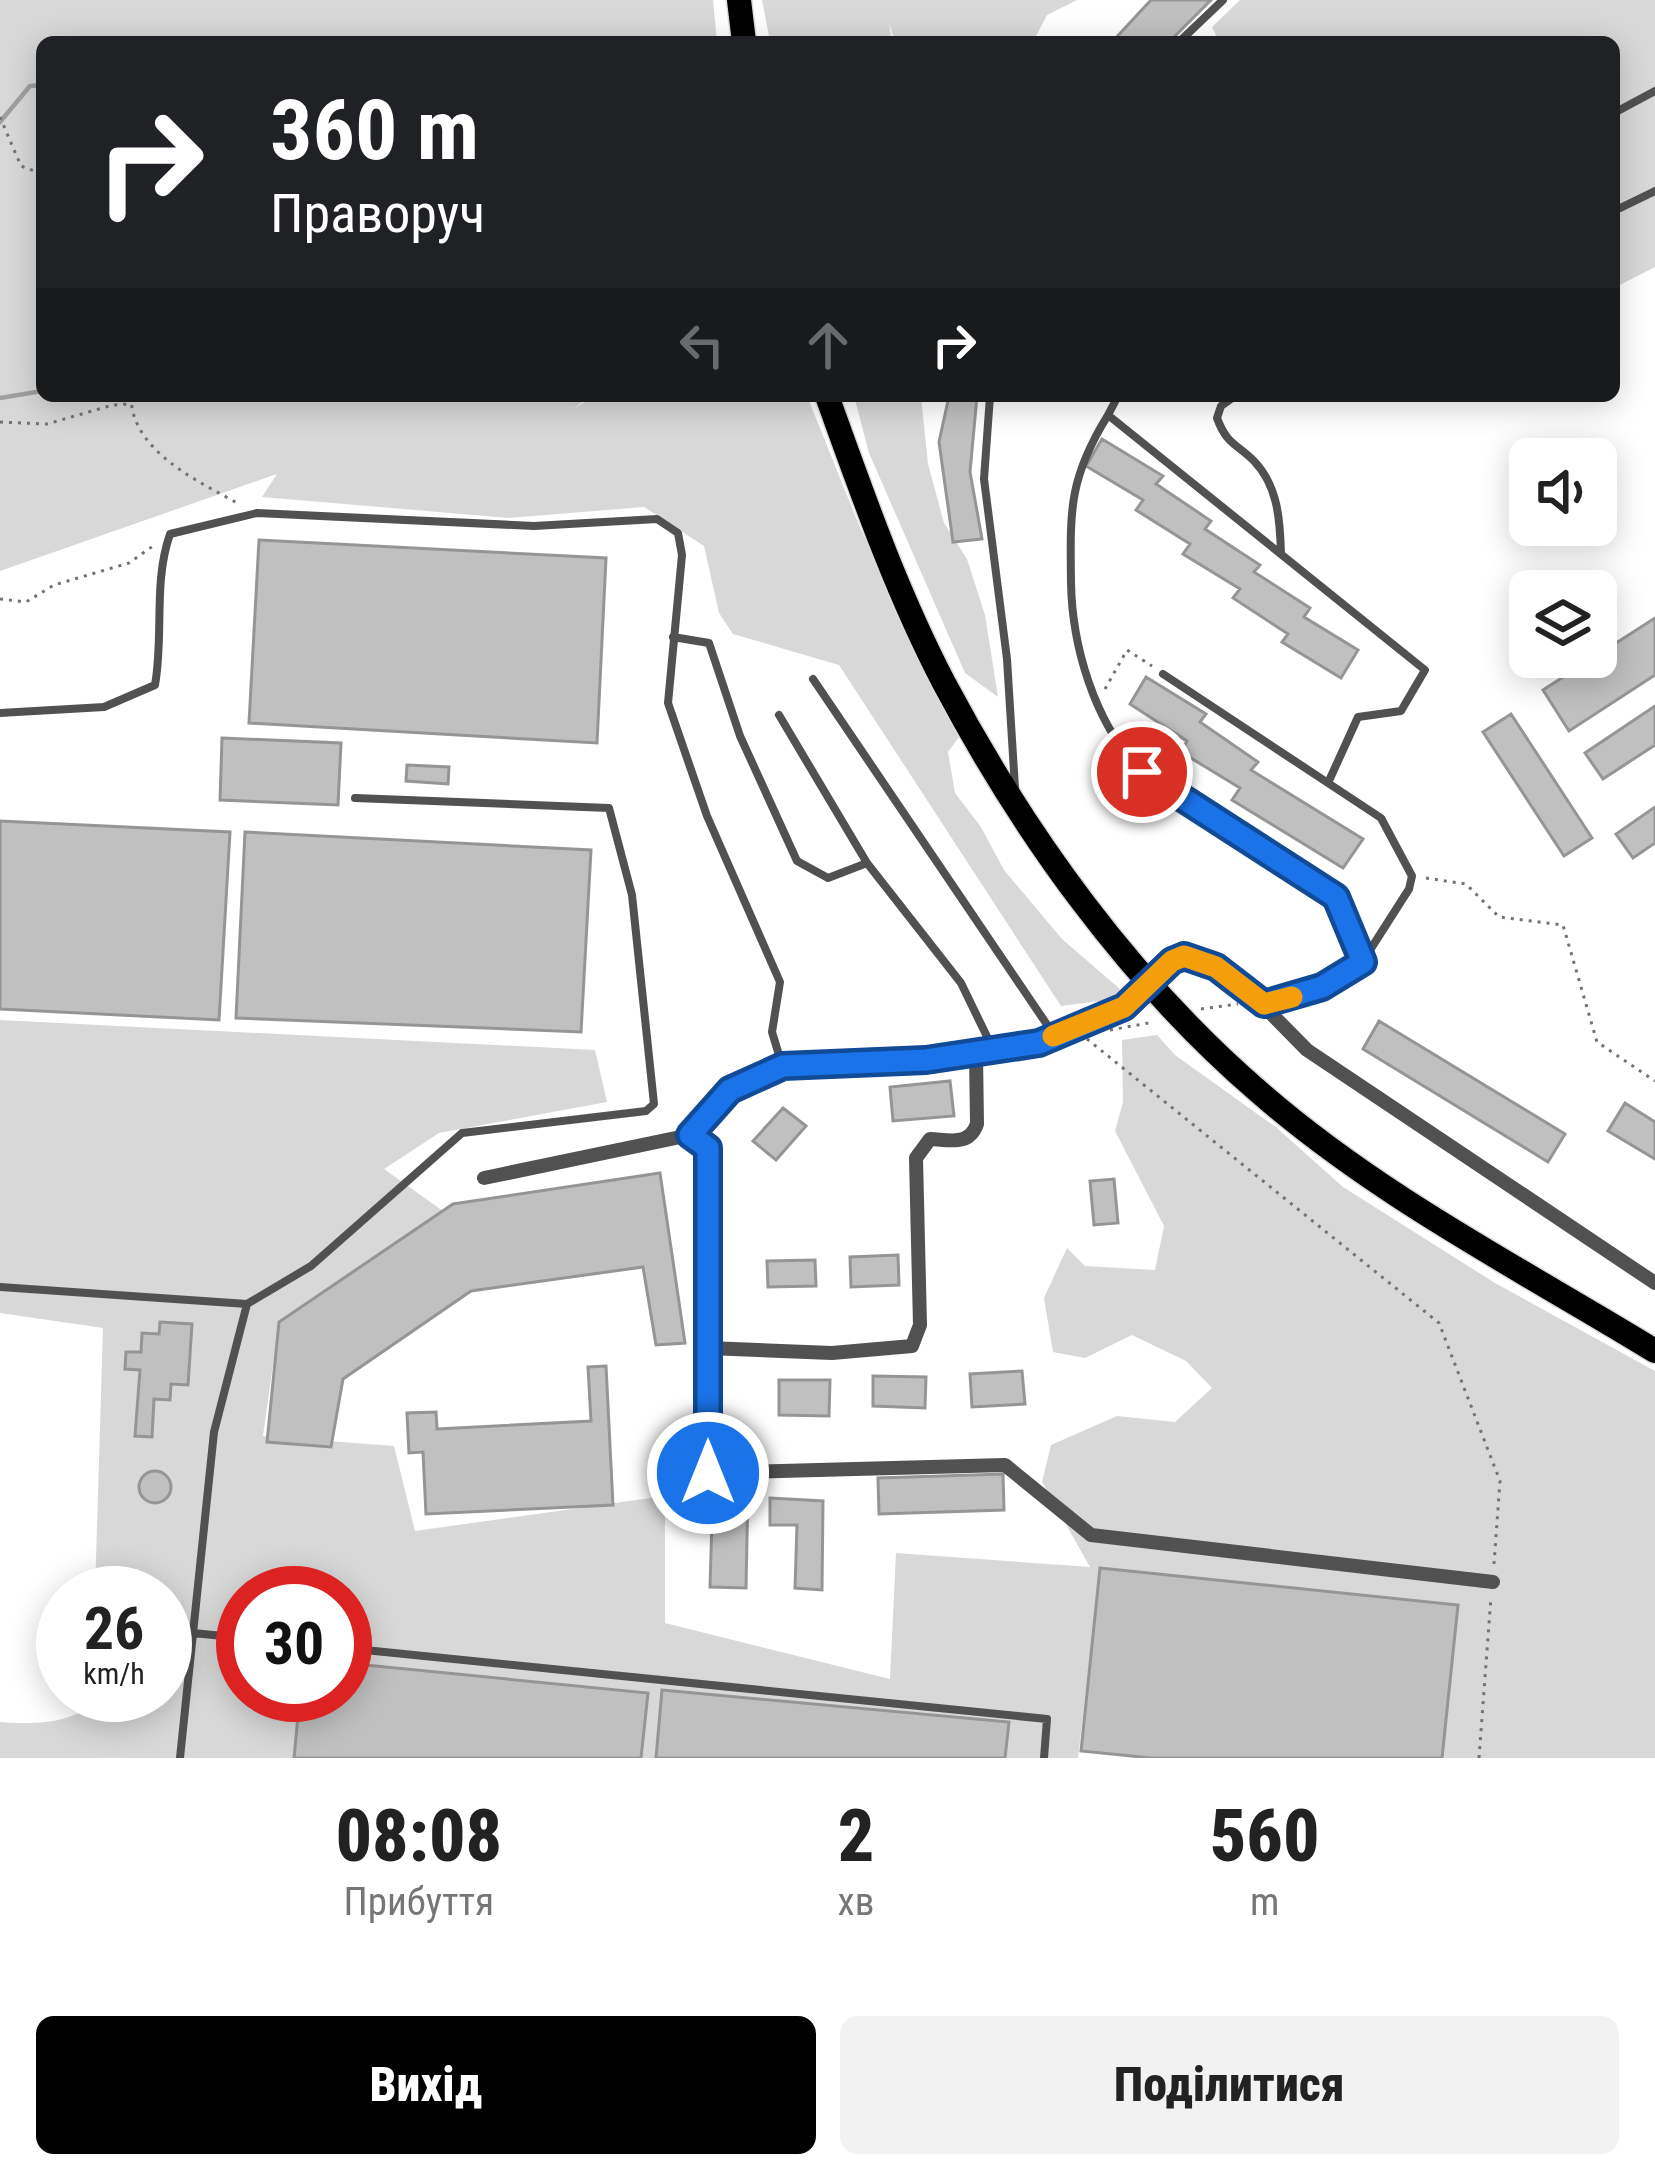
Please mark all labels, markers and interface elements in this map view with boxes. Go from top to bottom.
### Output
text: 360 m [270,81,479,180]
icon: right [72,84,228,240]
text: Праворуч [270,182,485,245]
icon: left [669,312,735,378]
icon: ahead [795,312,861,378]
icon: right [921,312,987,378]
map controls [1509,438,1617,678]
button: sound [1509,438,1617,546]
button: layers [1509,570,1617,678]
pin [1091,721,1193,823]
icon: arrive [1109,739,1175,805]
position arrow [645,1410,771,1536]
speed limit sign: 30 [216,1566,372,1722]
text: 26 [84,1593,144,1664]
text: km/h [83,1656,145,1691]
text: 08:08 [335,1794,502,1879]
text: 2 [838,1794,874,1879]
text: 560 [1210,1794,1320,1879]
text: Прибуття [344,1879,494,1925]
text: хв [838,1879,874,1925]
text: m [1250,1879,1279,1925]
button: Вихід [36,2016,816,2154]
button: Поділитися [840,2016,1619,2154]

